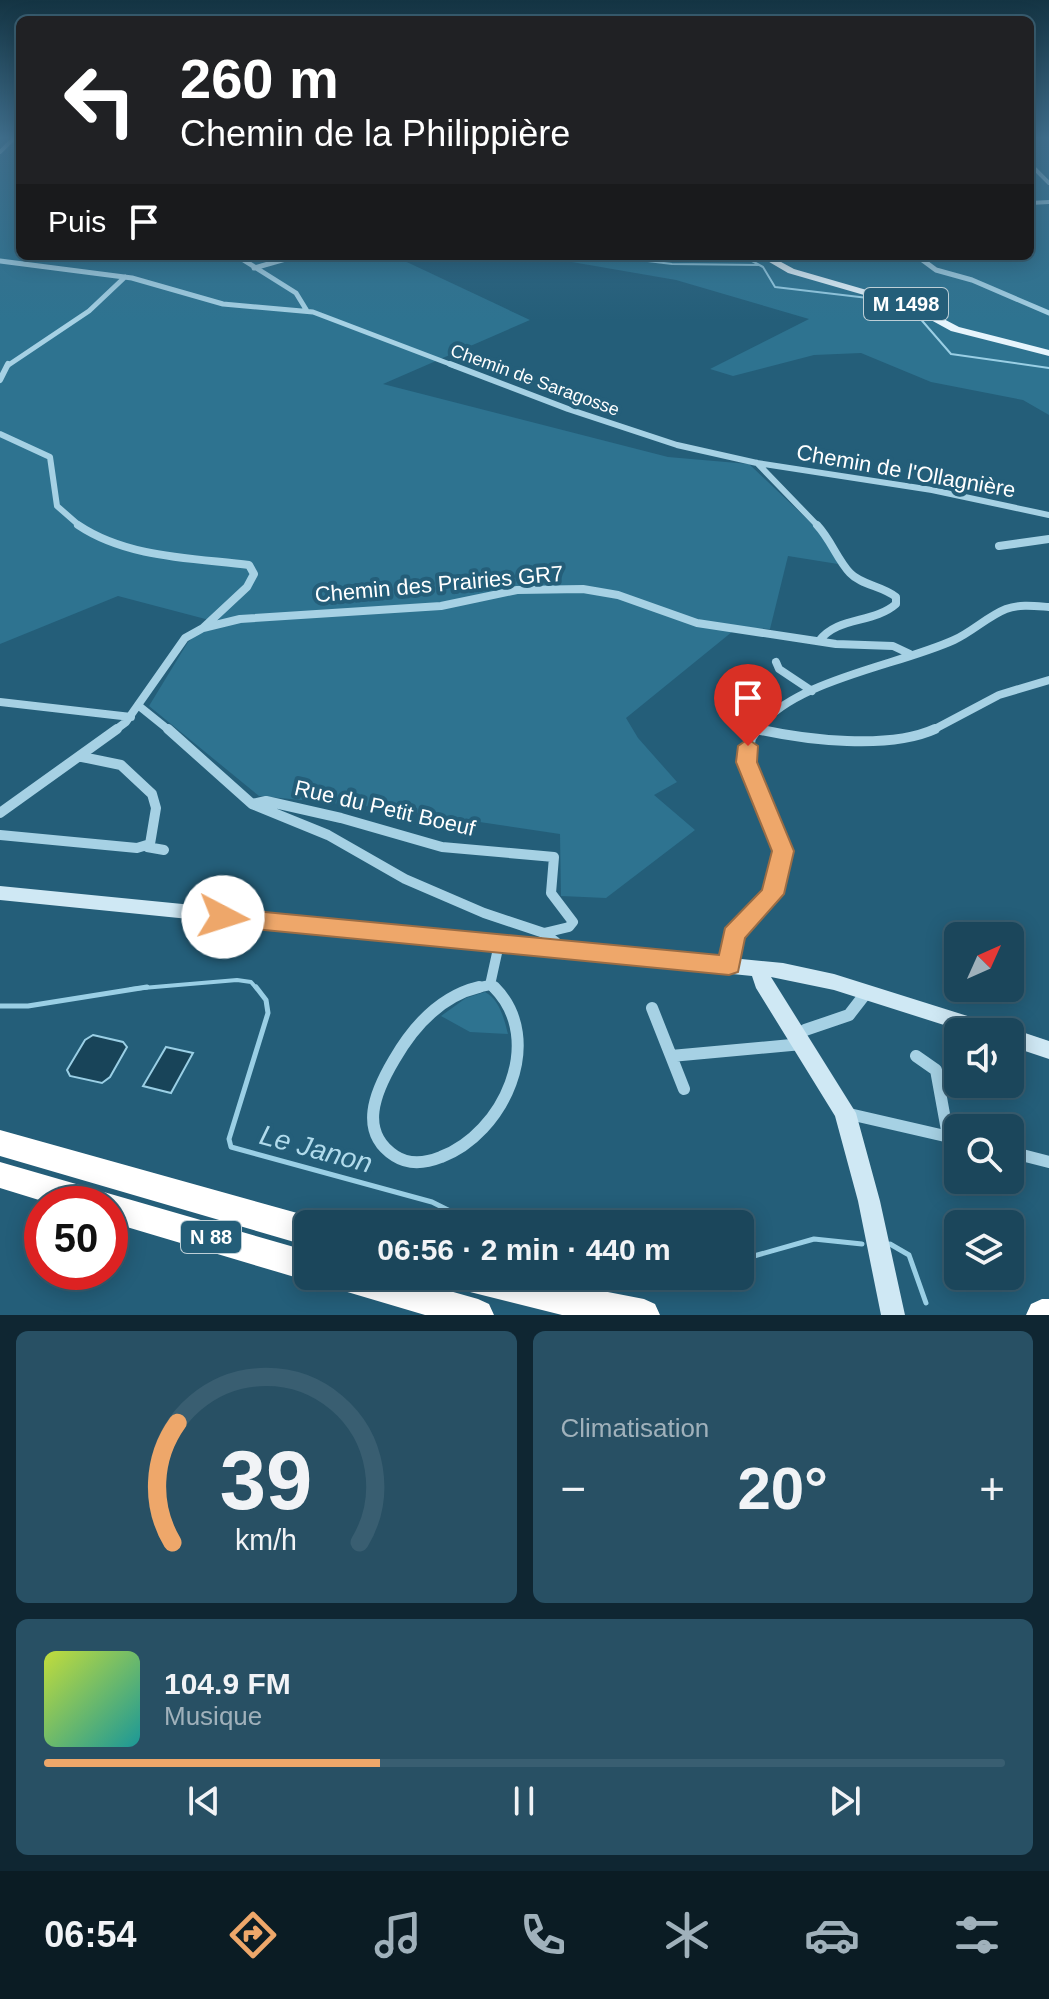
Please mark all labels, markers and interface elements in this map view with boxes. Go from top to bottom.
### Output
text: 260 m [180,47,339,110]
icon: left [48,48,152,152]
text: Chemin de la Philippière [180,113,570,154]
icon: arrive [122,200,166,244]
text: Puis [48,205,106,238]
road number: M 1498 [864,288,948,320]
street label: Chemin de Saragosse [448,340,622,420]
street label: Chemin de l'Ollagnière [795,439,1017,503]
street label: Chemin des Prairies GR7 [314,561,564,607]
pin [714,664,782,746]
icon: arrive [726,676,770,720]
street label: Rue du Petit Boeuf [292,775,479,841]
position arrow [181,875,265,959]
north arrow [944,922,1024,1002]
map controls [944,922,1024,1290]
button: sound [944,1018,1024,1098]
button: search [944,1114,1024,1194]
water label: Le Janon [256,1119,376,1179]
speed limit sign: 50 [24,1186,128,1290]
button: layers [944,1210,1024,1290]
road number: N 88 [181,1221,241,1253]
text: 06:56 · 2 min · 440 m [377,1233,671,1266]
text: Climatisation [561,1413,709,1443]
text: 39 [220,1434,313,1527]
text: 20° [737,1455,828,1522]
text: − [561,1464,586,1513]
text: + [979,1464,1005,1513]
text: km/h [235,1524,297,1556]
text: 104.9 FM [164,1667,291,1700]
text: Musique [164,1701,262,1731]
icon: previous [182,1779,226,1823]
icon: pause [502,1779,546,1823]
icon: next [823,1779,867,1823]
icon: directions [225,1907,281,1963]
icon: music [370,1907,426,1963]
icon: phone [515,1907,571,1963]
icon: climate [659,1907,715,1963]
icon: car [804,1907,860,1963]
icon: filters [949,1907,1005,1963]
text: 06:54 [44,1914,136,1955]

